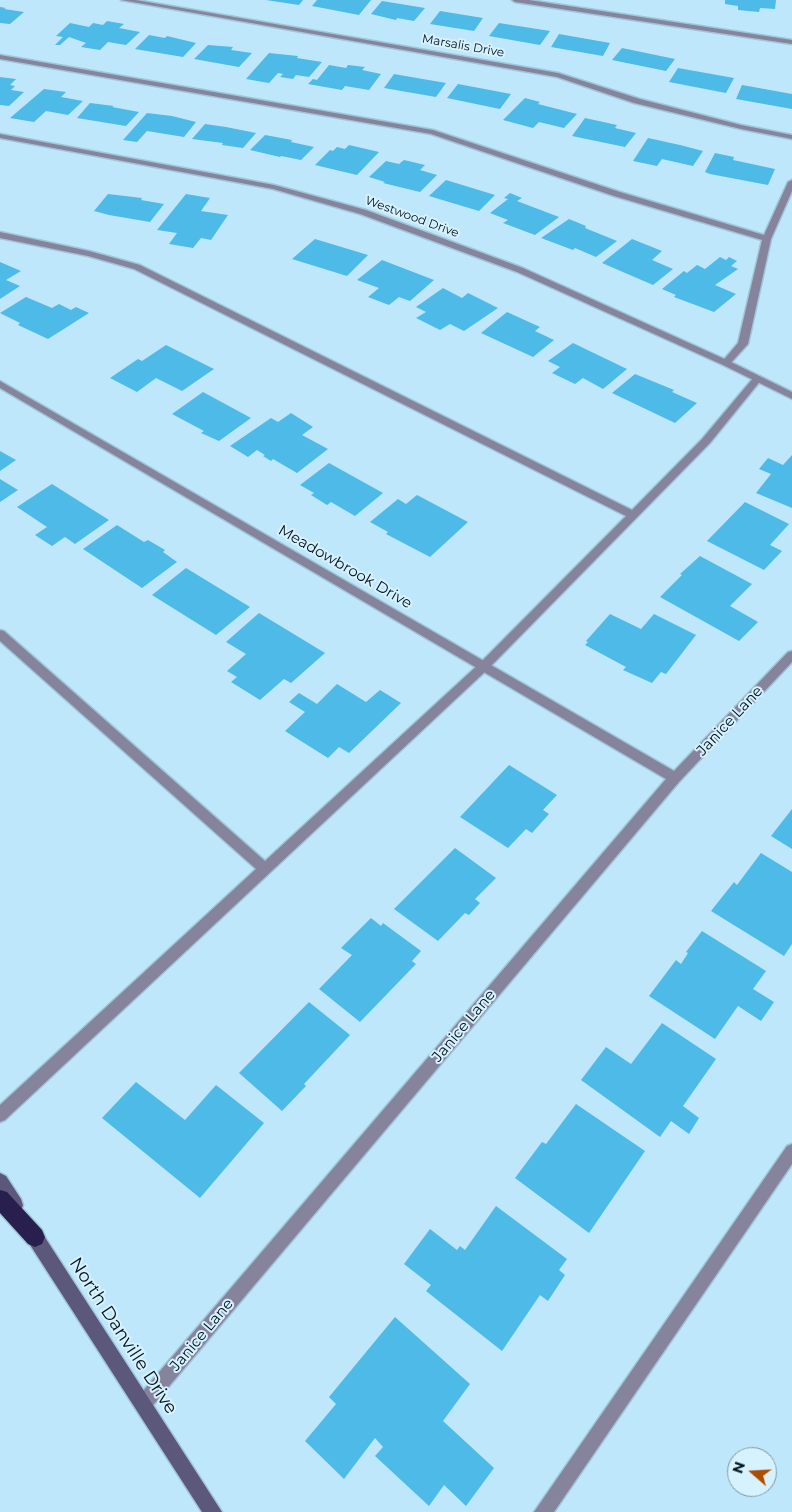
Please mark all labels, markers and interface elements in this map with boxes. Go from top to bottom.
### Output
street label: Marsalis Drive [421,32,505,60]
street label: Westwood Drive [363,193,461,241]
street label: Meadowbrook Drive [275,521,415,613]
street label: Janice Lane [693,682,767,760]
street label: Janice Lane [429,986,499,1066]
street label: North Danville Drive [64,1254,182,1418]
street label: Janice Lane [167,1295,237,1375]
north arrow [727,1447,777,1497]
text: N [728,1459,749,1476]

